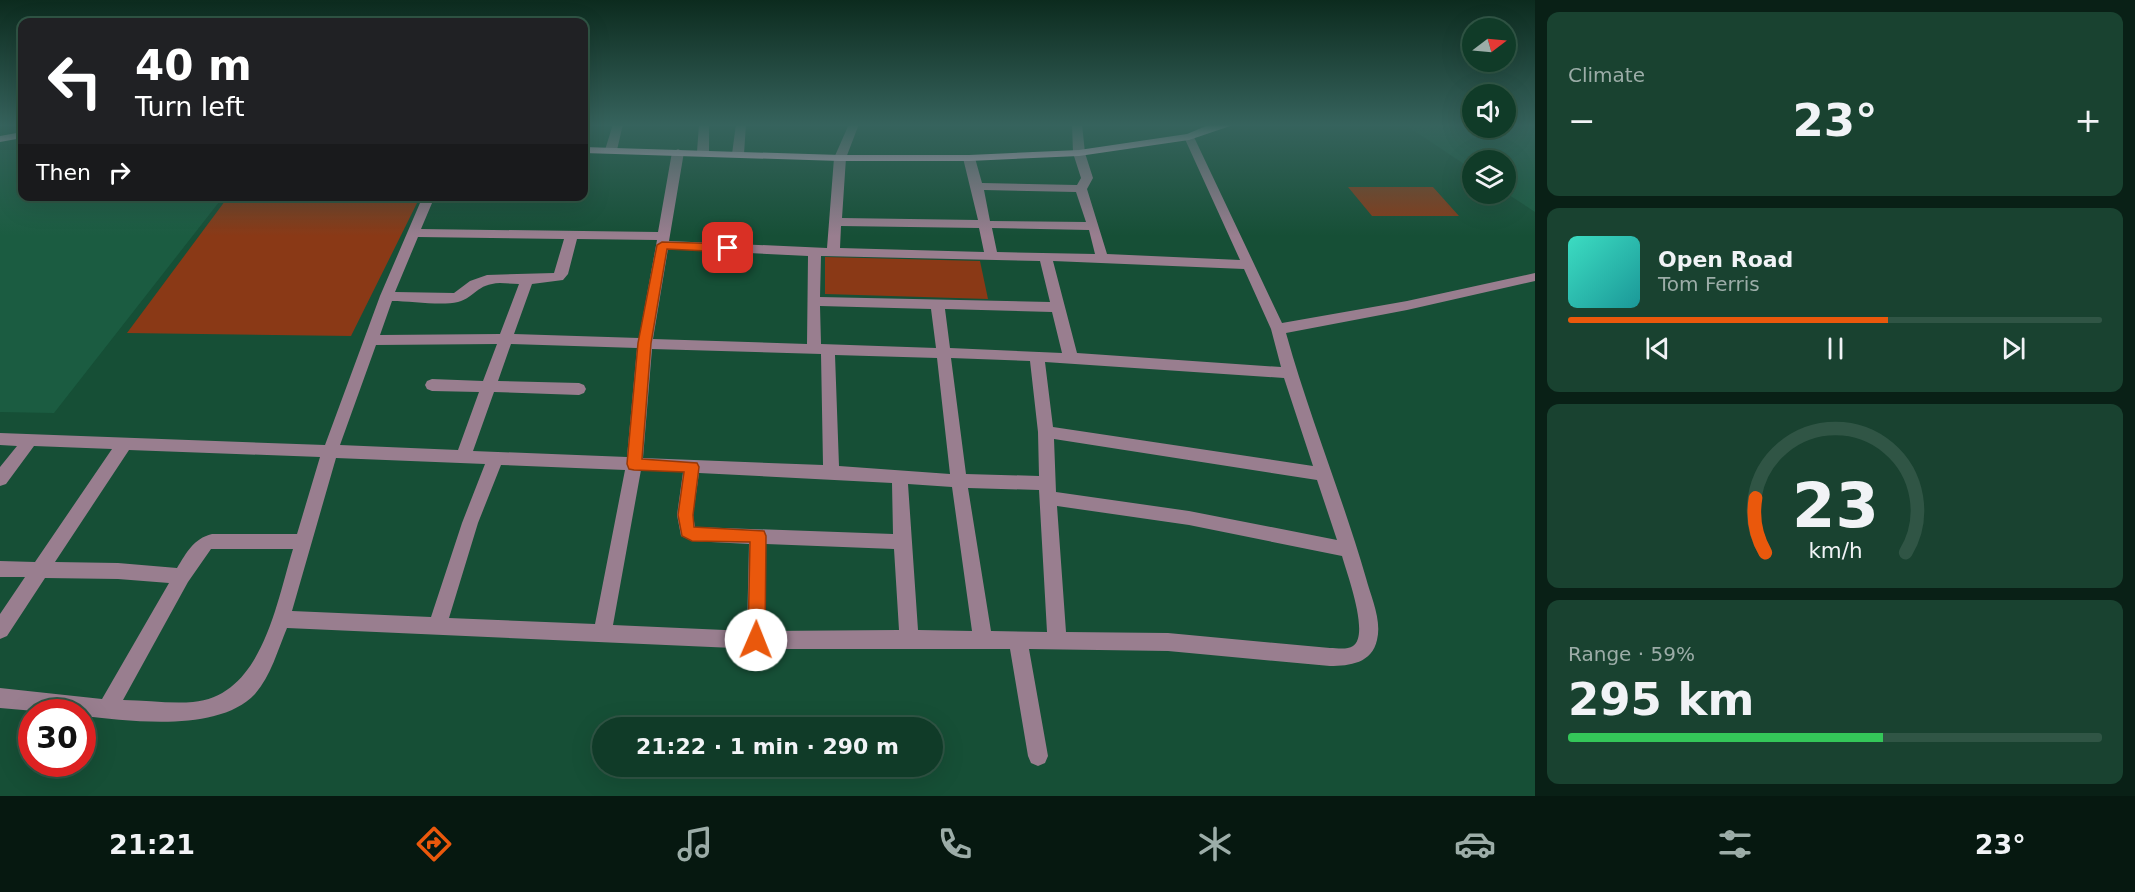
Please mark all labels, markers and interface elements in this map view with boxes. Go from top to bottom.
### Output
north arrow [1462,18,1516,72]
map controls [1462,18,1516,204]
text: 40 m [135,41,252,90]
icon: left [36,42,114,120]
text: Climate [1568,63,1645,87]
button: sound [1462,84,1516,138]
text: Turn left [135,91,245,122]
text: 23° [1792,94,1878,147]
text: − [1568,101,1596,140]
text: + [2074,101,2102,140]
button: layers [1462,150,1516,204]
icon: right [103,156,136,189]
text: Then [36,160,91,185]
pin [702,222,753,273]
icon: arrive [711,231,744,264]
text: Open Road [1658,247,1793,272]
text: Tom Ferris [1658,272,1760,296]
icon: previous [1641,332,1674,365]
icon: pause [1819,332,1852,365]
icon: next [1997,332,2030,365]
text: 23 [1792,469,1878,542]
text: km/h [1808,538,1862,563]
position arrow [724,608,788,672]
text: Range · 59% [1568,642,1695,666]
text: 295 km [1568,673,1754,726]
speed limit sign: 30 [18,699,96,777]
text: 21:22 · 1 min · 290 m [636,734,899,759]
icon: directions [413,823,455,865]
icon: music [674,823,716,865]
icon: phone [934,823,976,865]
icon: climate [1194,823,1236,865]
icon: car [1454,823,1496,865]
icon: filters [1714,823,1756,865]
text: 21:21 [109,829,195,860]
text: 23° [1975,829,2026,860]

